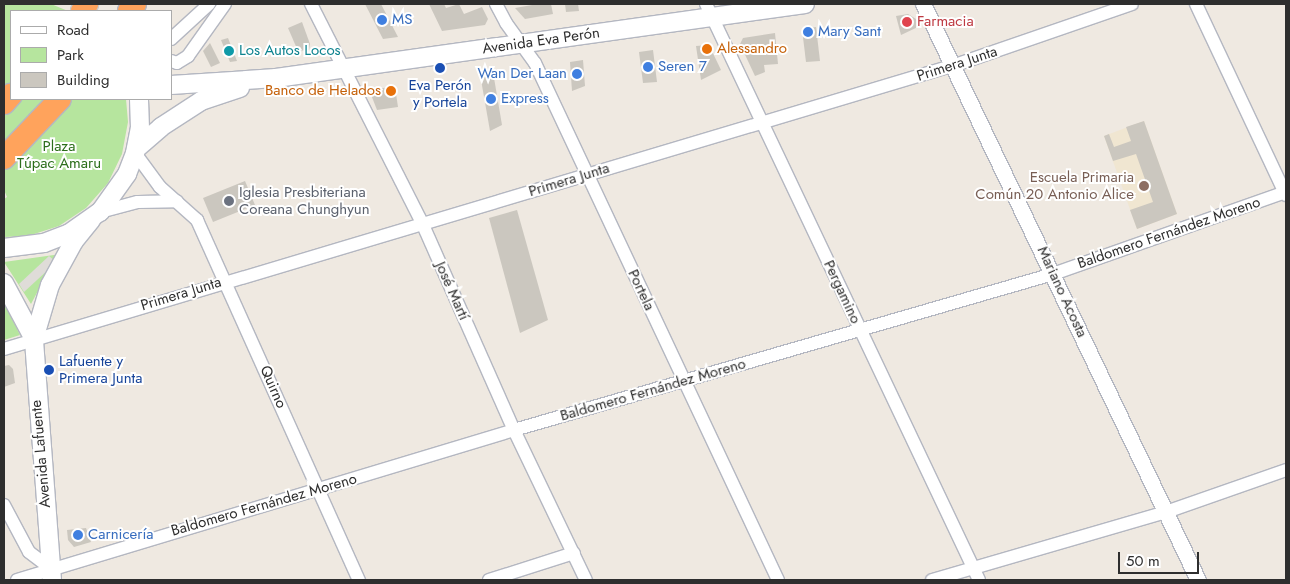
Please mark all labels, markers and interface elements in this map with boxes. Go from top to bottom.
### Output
legend [10,10,172,100]
place label: MS [392,11,412,29]
place label: Farmacia [917,13,974,31]
marker: MS [376,14,388,26]
marker: Farmacia [901,16,913,28]
text: Road [57,19,89,41]
place label: Mary Sant [818,23,881,41]
street label: Avenida Eva Perón [481,24,601,58]
marker: Mary Sant [802,26,814,38]
place label: Alessandro [717,40,787,58]
place label: Los Autos Locos [239,42,341,60]
marker: Alessandro [701,43,713,55]
street label: Primera Junta [915,43,999,85]
text: Park [57,44,84,66]
marker: Los Autos Locos [223,45,235,57]
place label: Seren 7 [658,58,707,76]
marker: Seren 7 [642,61,654,73]
marker: Eva Perón y Portela [434,62,446,74]
place label: Wan Der Laan [477,65,567,83]
marker: Wan Der Laan [571,68,583,80]
text: Building [57,69,109,91]
place label: Eva Perón y Portela [408,76,472,111]
place label: Banco de Helados [265,82,381,100]
marker: Banco de Helados [385,85,397,97]
place label: Express [501,90,549,108]
marker: Express [485,93,497,105]
park label: Plaza Túpac Amaru [17,137,101,172]
street label: Primera Junta [526,159,612,201]
place label: Escuela Primaria Común 20 Antonio Alice [975,168,1134,203]
marker: Escuela Primaria Común 20 Antonio Alice [1138,180,1150,192]
place label: Iglesia Presbiteriana Coreana Chunghyun [239,183,370,218]
street label: Baldomero Fernández Moreno [1075,193,1263,273]
marker: Iglesia Presbiteriana Coreana Chunghyun [223,195,235,207]
street label: Mariano Acosta [1033,244,1091,340]
street label: Pergamino [820,257,864,327]
street label: José Martí [431,259,473,323]
street label: Portela [624,267,658,313]
street label: Primera Junta [138,273,224,315]
place label: Lafuente y Primera Junta [59,352,142,387]
street label: Baldomero Fernández Moreno [558,355,748,425]
street label: Quirno [256,363,290,411]
marker: Lafuente y Primera Junta [43,364,55,376]
street label: Avenida Lafuente [27,399,55,509]
street label: Baldomero Fernández Moreno [169,470,359,540]
place label: Carnicería [88,526,154,544]
marker: Carnicería [72,529,84,541]
scale bar [1120,542,1201,574]
text: 50 m [1126,550,1160,572]

